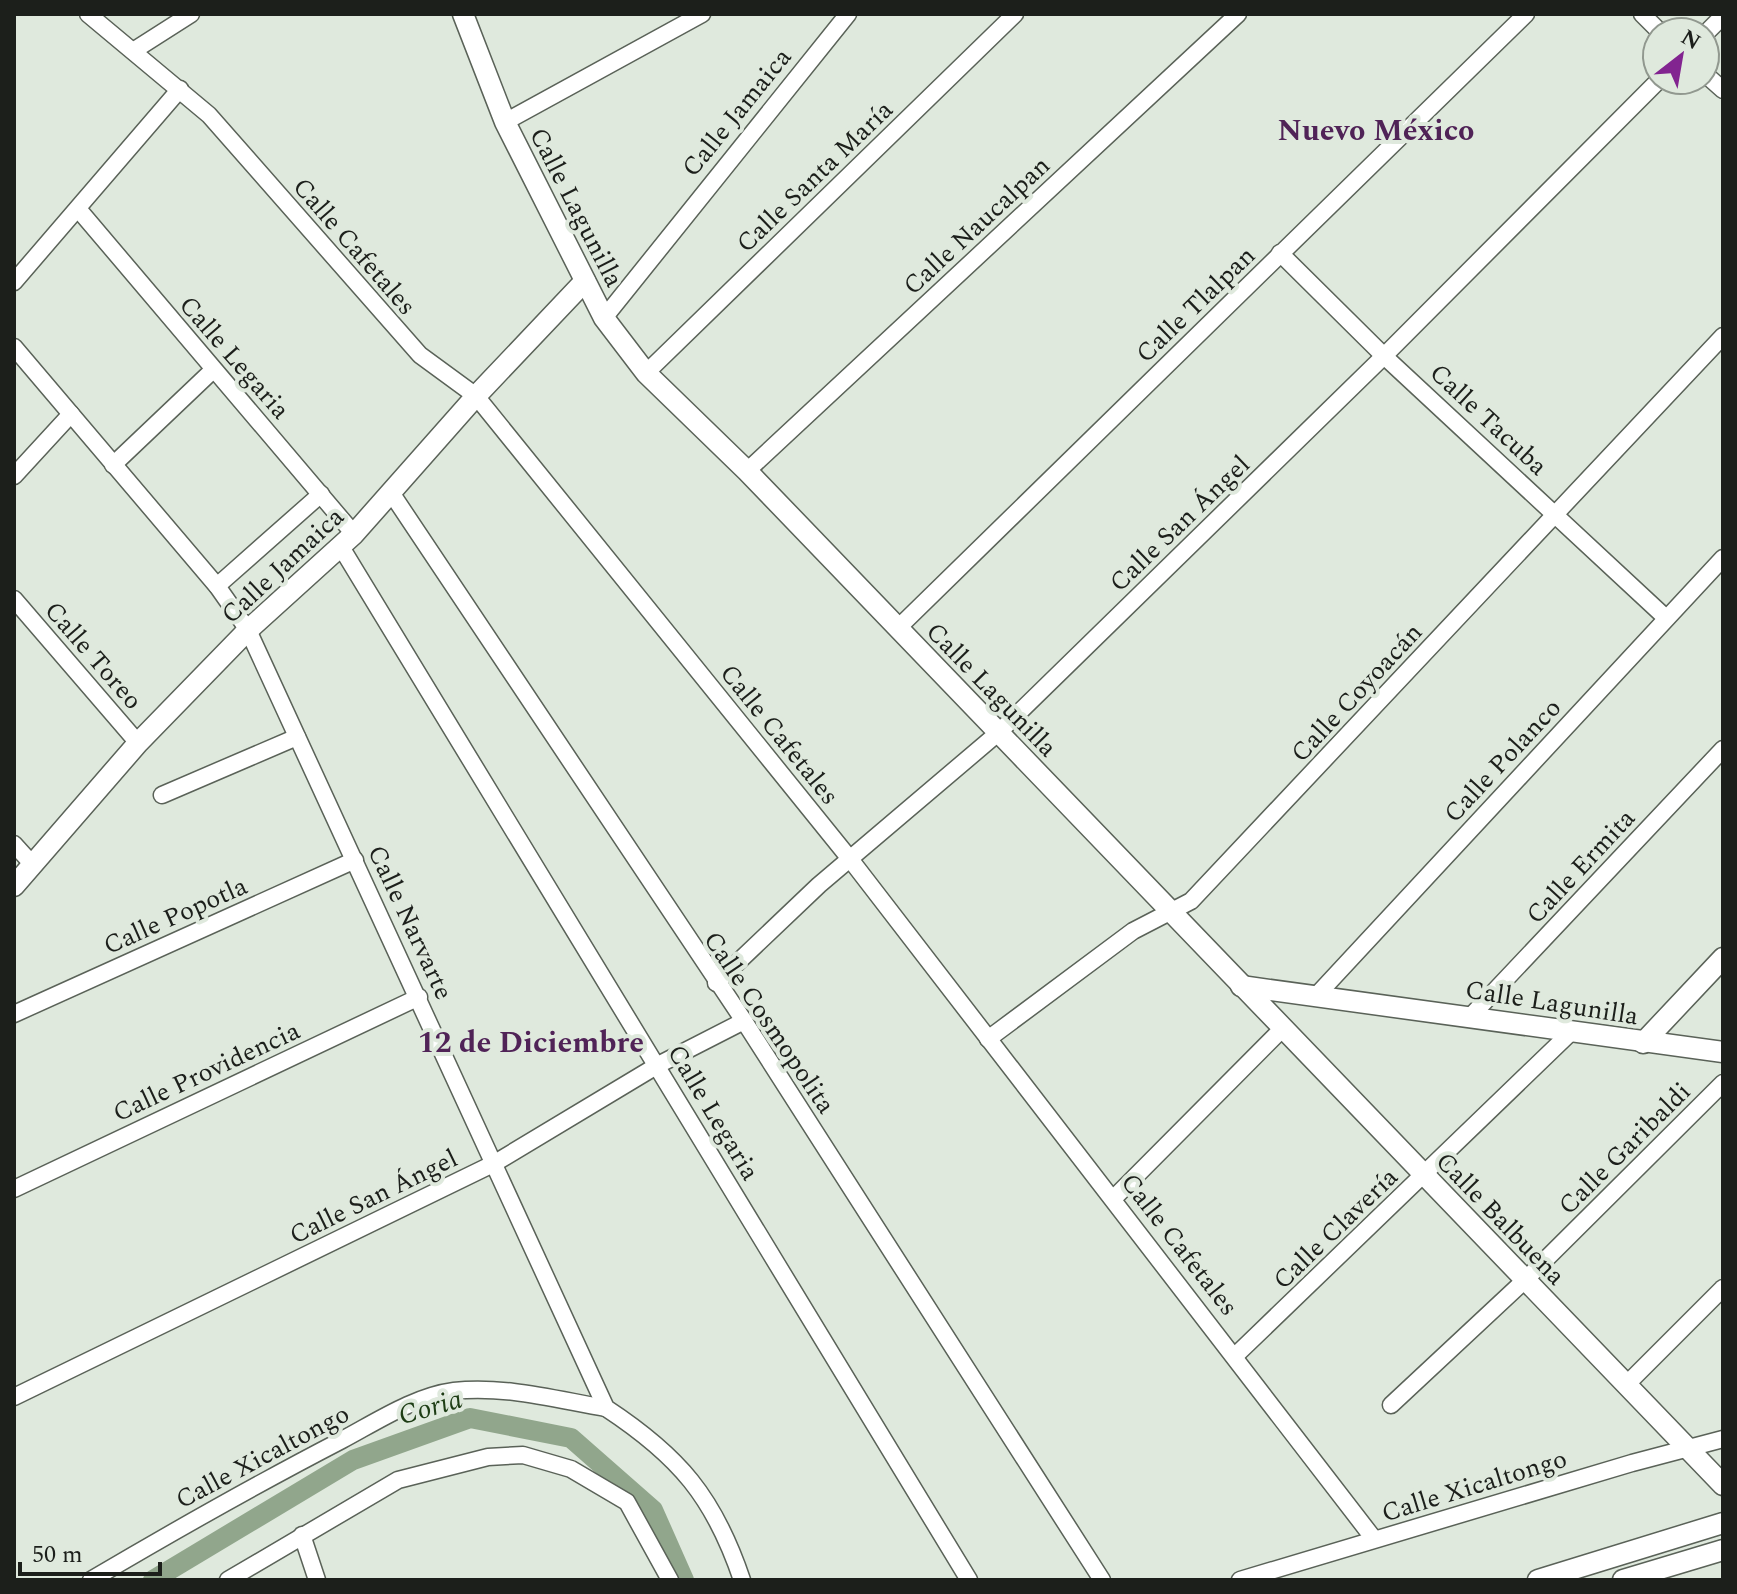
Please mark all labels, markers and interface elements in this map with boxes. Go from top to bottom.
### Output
north arrow [1641,16,1721,96]
text: N [1674,21,1707,59]
street label: Calle Jamaica [672,39,802,186]
street label: Calle Santa María [727,91,903,262]
district label: Nuevo México [1277,108,1475,154]
street label: Calle Lagunilla [519,121,634,295]
street label: Calle Naucalpan [894,147,1059,305]
street label: Calle Cafetales [283,169,426,325]
street label: Calle Tlalpan [1126,237,1265,373]
street label: Calle Legaria [169,287,300,429]
street label: Calle Tacuba [1420,354,1557,486]
street label: Calle San Ángel [1100,446,1259,602]
street label: Calle Jamaica [212,498,354,634]
street label: Calle Toreo [35,592,152,719]
street label: Calle Lagunilla [916,613,1067,767]
street label: Calle Coyoacán [1281,614,1432,772]
street label: Calle Cafetales [710,655,849,814]
street label: Calle Polanco [1434,689,1571,832]
street label: Calle Ermita [1517,800,1645,933]
street label: Calle Narvarte [357,838,463,1006]
street label: Calle Popotla [97,866,254,966]
street label: Calle Cosmopolita [693,923,845,1122]
street label: Calle Lagunilla [1462,970,1642,1036]
street label: Calle Providencia [106,1011,307,1133]
district label: 12 de Diciembre [418,1020,644,1066]
street label: Calle Legaria [657,1037,770,1188]
street label: Calle Garibaldi [1549,1073,1701,1225]
street label: Calle San Ángel [282,1139,465,1255]
street label: Calle Balbuena [1426,1143,1575,1295]
street label: Calle Clavería [1264,1158,1408,1299]
street label: Calle Cafetales [1111,1165,1248,1325]
water label: Coria [393,1378,468,1437]
street label: Calle Xicaltongo [168,1394,357,1520]
street label: Calle Xicaltongo [1377,1439,1572,1533]
scale bar [20,1526,160,1576]
text: 50 m [32,1537,83,1573]

